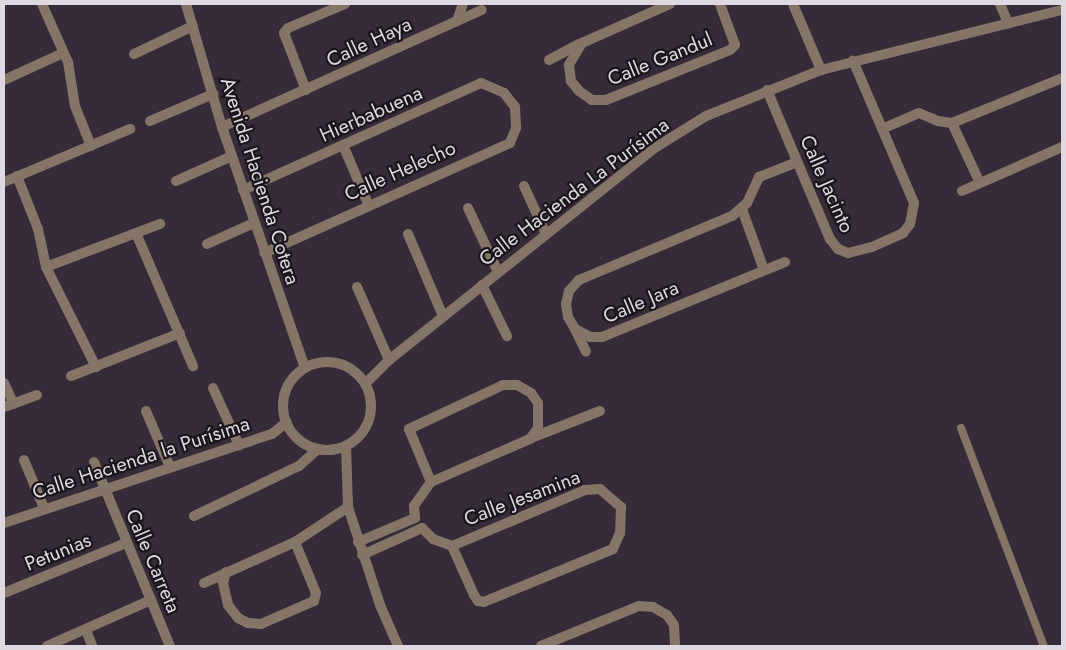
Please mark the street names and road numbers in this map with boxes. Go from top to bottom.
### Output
street label: Calle Haya [323,12,415,72]
street label: Calle Gandul [604,27,716,91]
street label: Avenida Hacienda Cotera [215,74,305,288]
street label: Hierbabuena [316,81,426,147]
street label: Calle Hacienda La Purísima [474,113,674,271]
street label: Calle Jacinto [795,132,859,236]
street label: Calle Helecho [341,136,459,206]
street label: Calle Jara [600,275,682,329]
street label: Calle Hacienda la Purísima [29,411,253,505]
street label: Calle Jesamina [461,465,583,531]
street label: Calle Carreta [120,506,186,616]
street label: Petunias [21,528,95,576]

